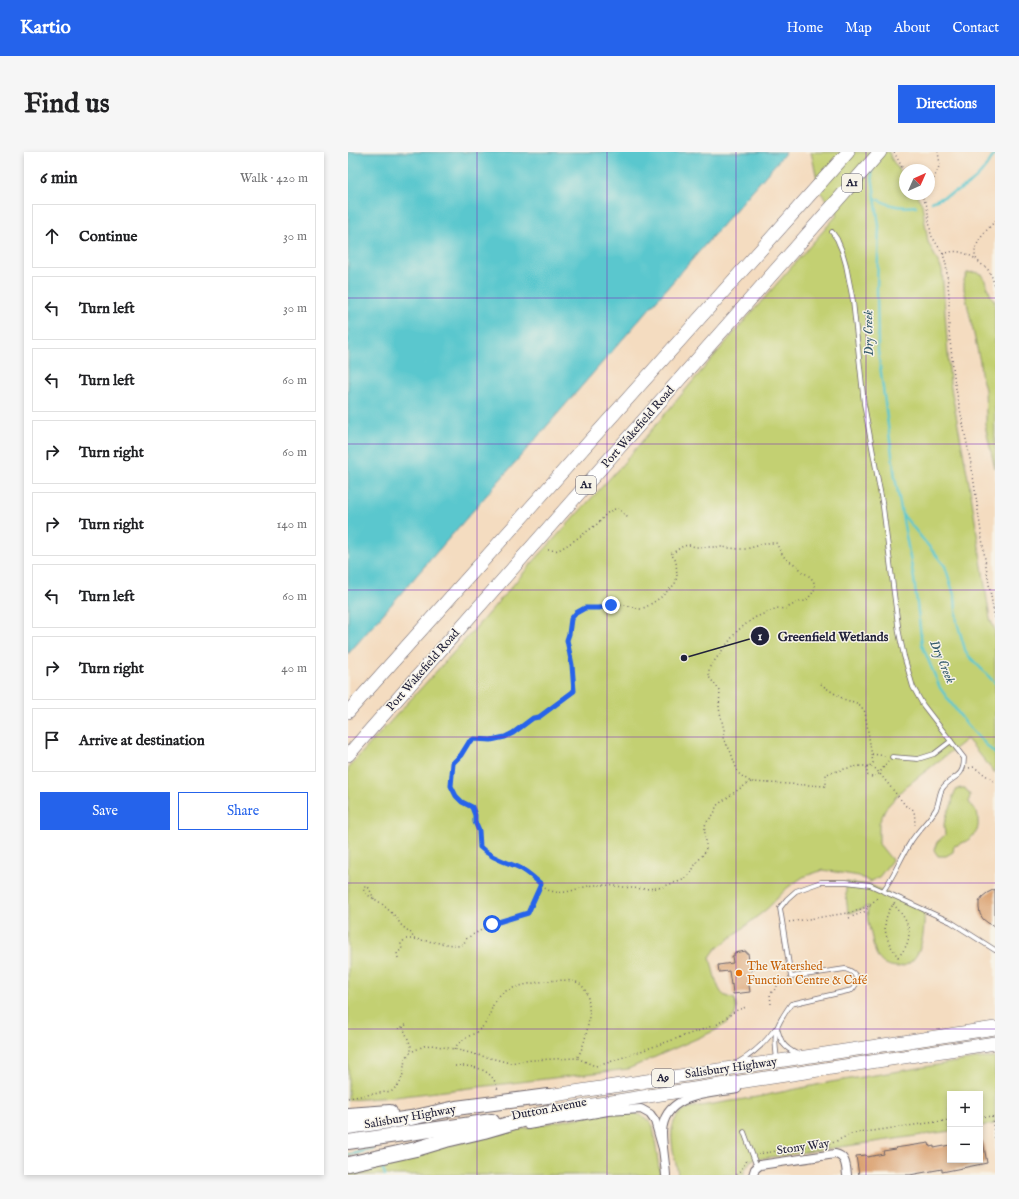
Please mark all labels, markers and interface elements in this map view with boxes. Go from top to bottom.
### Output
text: Kartio [20,16,71,40]
text: Home [787,19,823,37]
text: Map [845,19,872,37]
text: About [894,19,930,37]
text: Contact [952,19,999,37]
button: Directions [898,85,995,123]
text: Find us [24,87,110,122]
north arrow [899,164,935,200]
text: 6 min [40,168,78,189]
text: Walk · 420 m [240,170,308,187]
road number: A1 [842,174,862,192]
icon: ahead [41,225,63,247]
text: Continue [79,227,137,246]
text: 30 m [283,228,307,245]
icon: left [41,297,63,319]
text: Turn left [79,299,135,318]
text: 30 m [283,300,307,317]
water label: Dry Creek [860,309,878,356]
icon: left [41,369,63,391]
text: Turn left [79,371,135,390]
text: 60 m [282,372,307,389]
street label: Port Wakefield Road [598,382,678,471]
icon: right [41,441,63,463]
text: Turn right [79,443,144,462]
text: 60 m [282,444,307,461]
road number: A1 [576,476,596,494]
icon: right [41,513,63,535]
text: Turn right [79,515,144,534]
text: 140 m [277,516,307,533]
icon: left [41,585,63,607]
text: Turn left [79,587,135,606]
text: 60 m [282,588,307,605]
route end [602,596,620,614]
callout: Greenfield Wetlands [750,624,896,649]
street label: Port Wakefield Road [383,625,463,714]
text: 1 [758,629,763,644]
text: Greenfield Wetlands [778,629,889,646]
water label: Dry Creek [925,638,959,687]
icon: right [41,657,63,679]
text: Turn right [79,659,144,678]
text: 40 m [281,660,307,677]
icon: arrive [41,729,63,751]
text: Arrive at destination [79,731,205,750]
button: Save [40,792,170,830]
button: Share [178,792,308,830]
route start [483,915,501,933]
place label: The Watershed Function Centre & Café [747,959,868,988]
marker: The Watershed Function Centre & Café [734,968,744,978]
street label: Salisbury Highway [684,1054,778,1082]
road number: A9 [652,1069,674,1087]
map controls [947,1091,983,1163]
button: + [947,1091,983,1127]
street label: Dutton Avenue [510,1094,588,1124]
street label: Salisbury Highway [363,1102,457,1132]
button: − [947,1127,983,1163]
street label: Stony Way [776,1136,830,1158]

